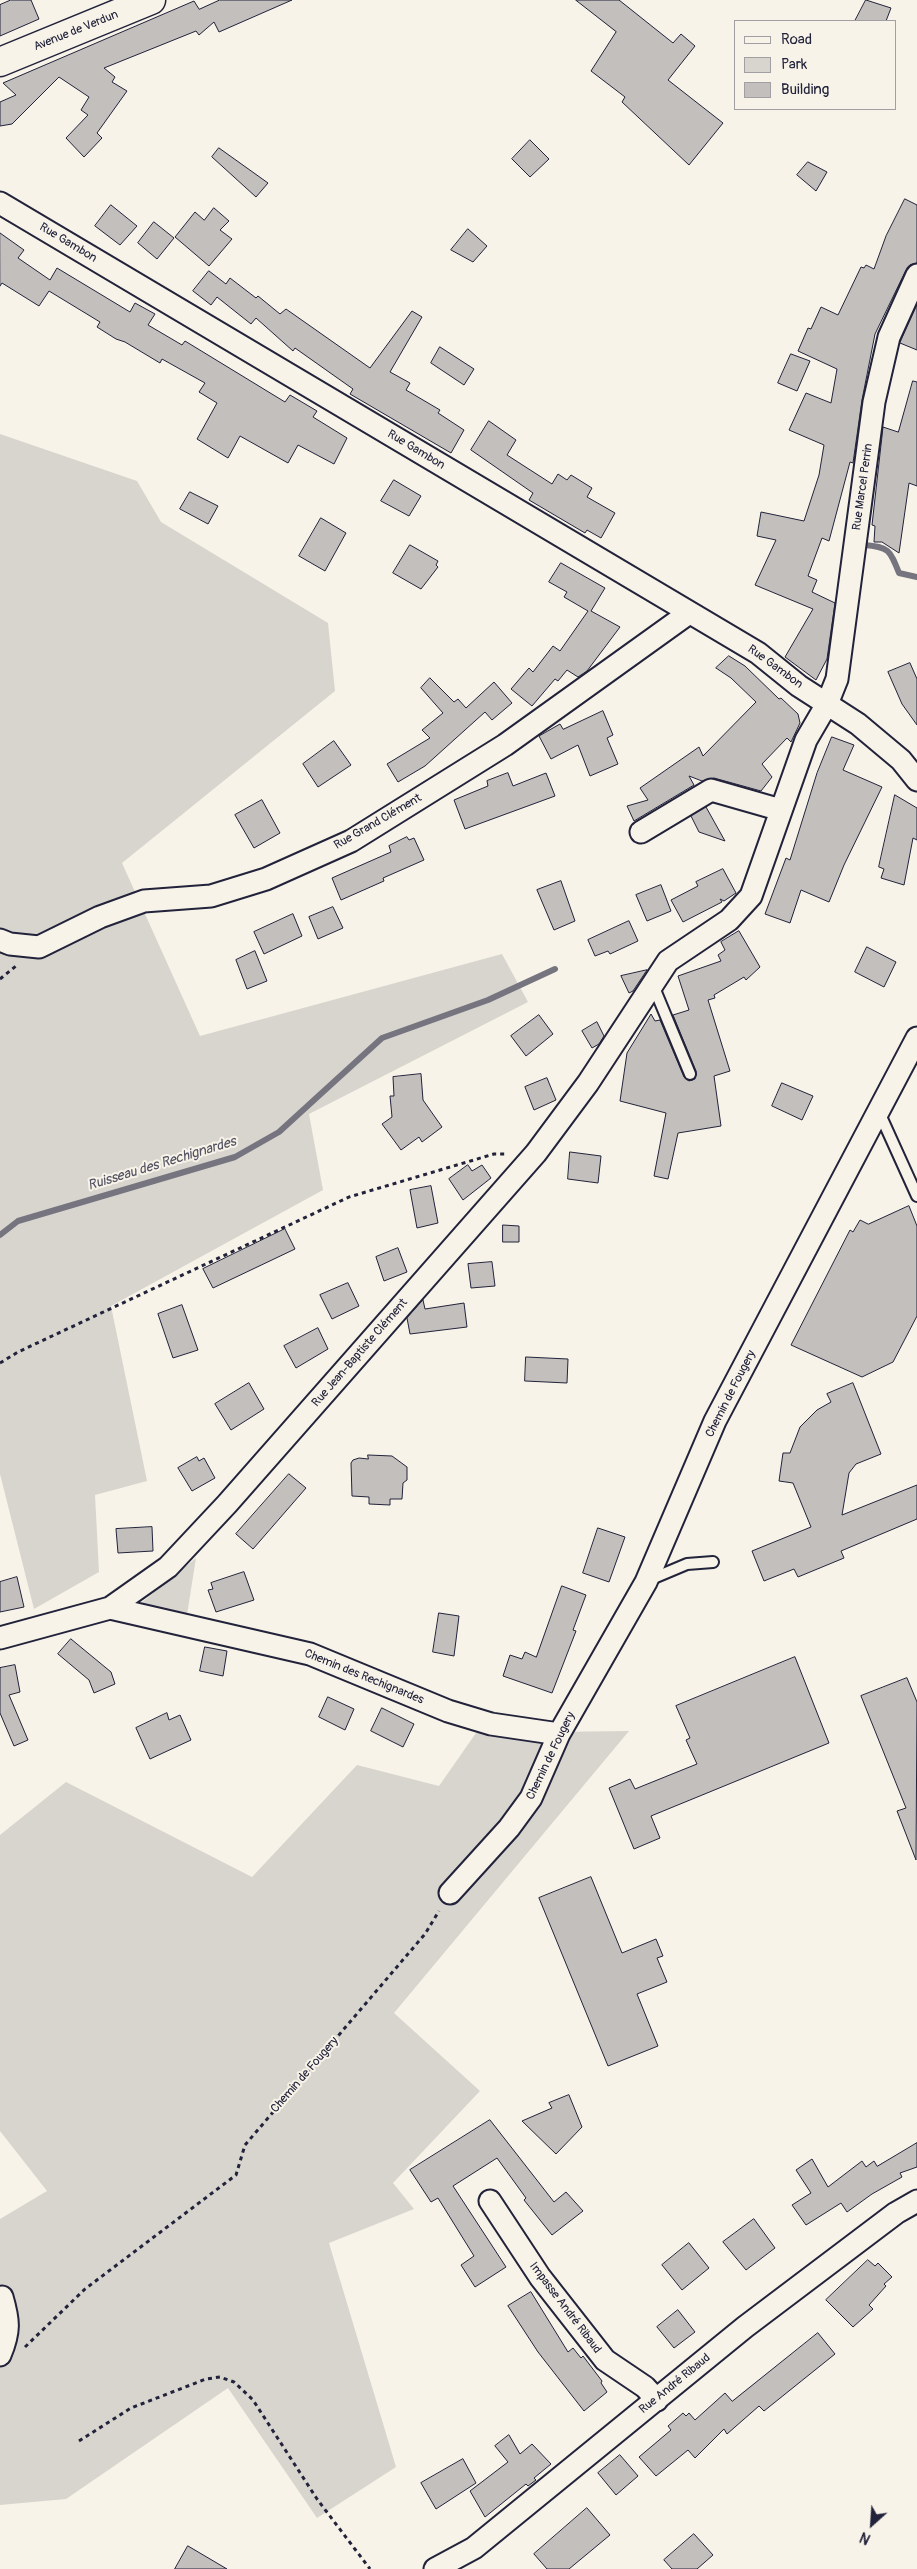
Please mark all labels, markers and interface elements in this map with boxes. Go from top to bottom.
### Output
street label: Avenue de Verdun [32,7,120,55]
legend [734,20,897,110]
text: Road [781,30,812,49]
text: Park [781,55,807,74]
text: Building [781,80,829,99]
street label: Rue Gambon [37,220,99,266]
street label: Rue Gambon [385,427,447,473]
street label: Rue Marcel Perrin [850,443,876,531]
street label: Rue Gambon [745,642,805,692]
street label: Rue Grand Clément [332,791,424,853]
water label: Ruisseau des Rechignardes [86,1133,238,1195]
street label: Rue Jean-Baptiste Clément [309,1296,411,1410]
street label: Chemin de Fougery [703,1348,759,1440]
street label: Chemin des Rechignardes [302,1646,426,1708]
street label: Chemin de Fougery [524,1710,578,1802]
street label: Chemin de Fougery [268,2034,342,2116]
street label: Impasse André Ribaud [526,2260,604,2356]
street label: Rue André Ribaud [636,2351,714,2417]
north arrow [847,2499,897,2549]
text: N [857,2528,873,2548]

